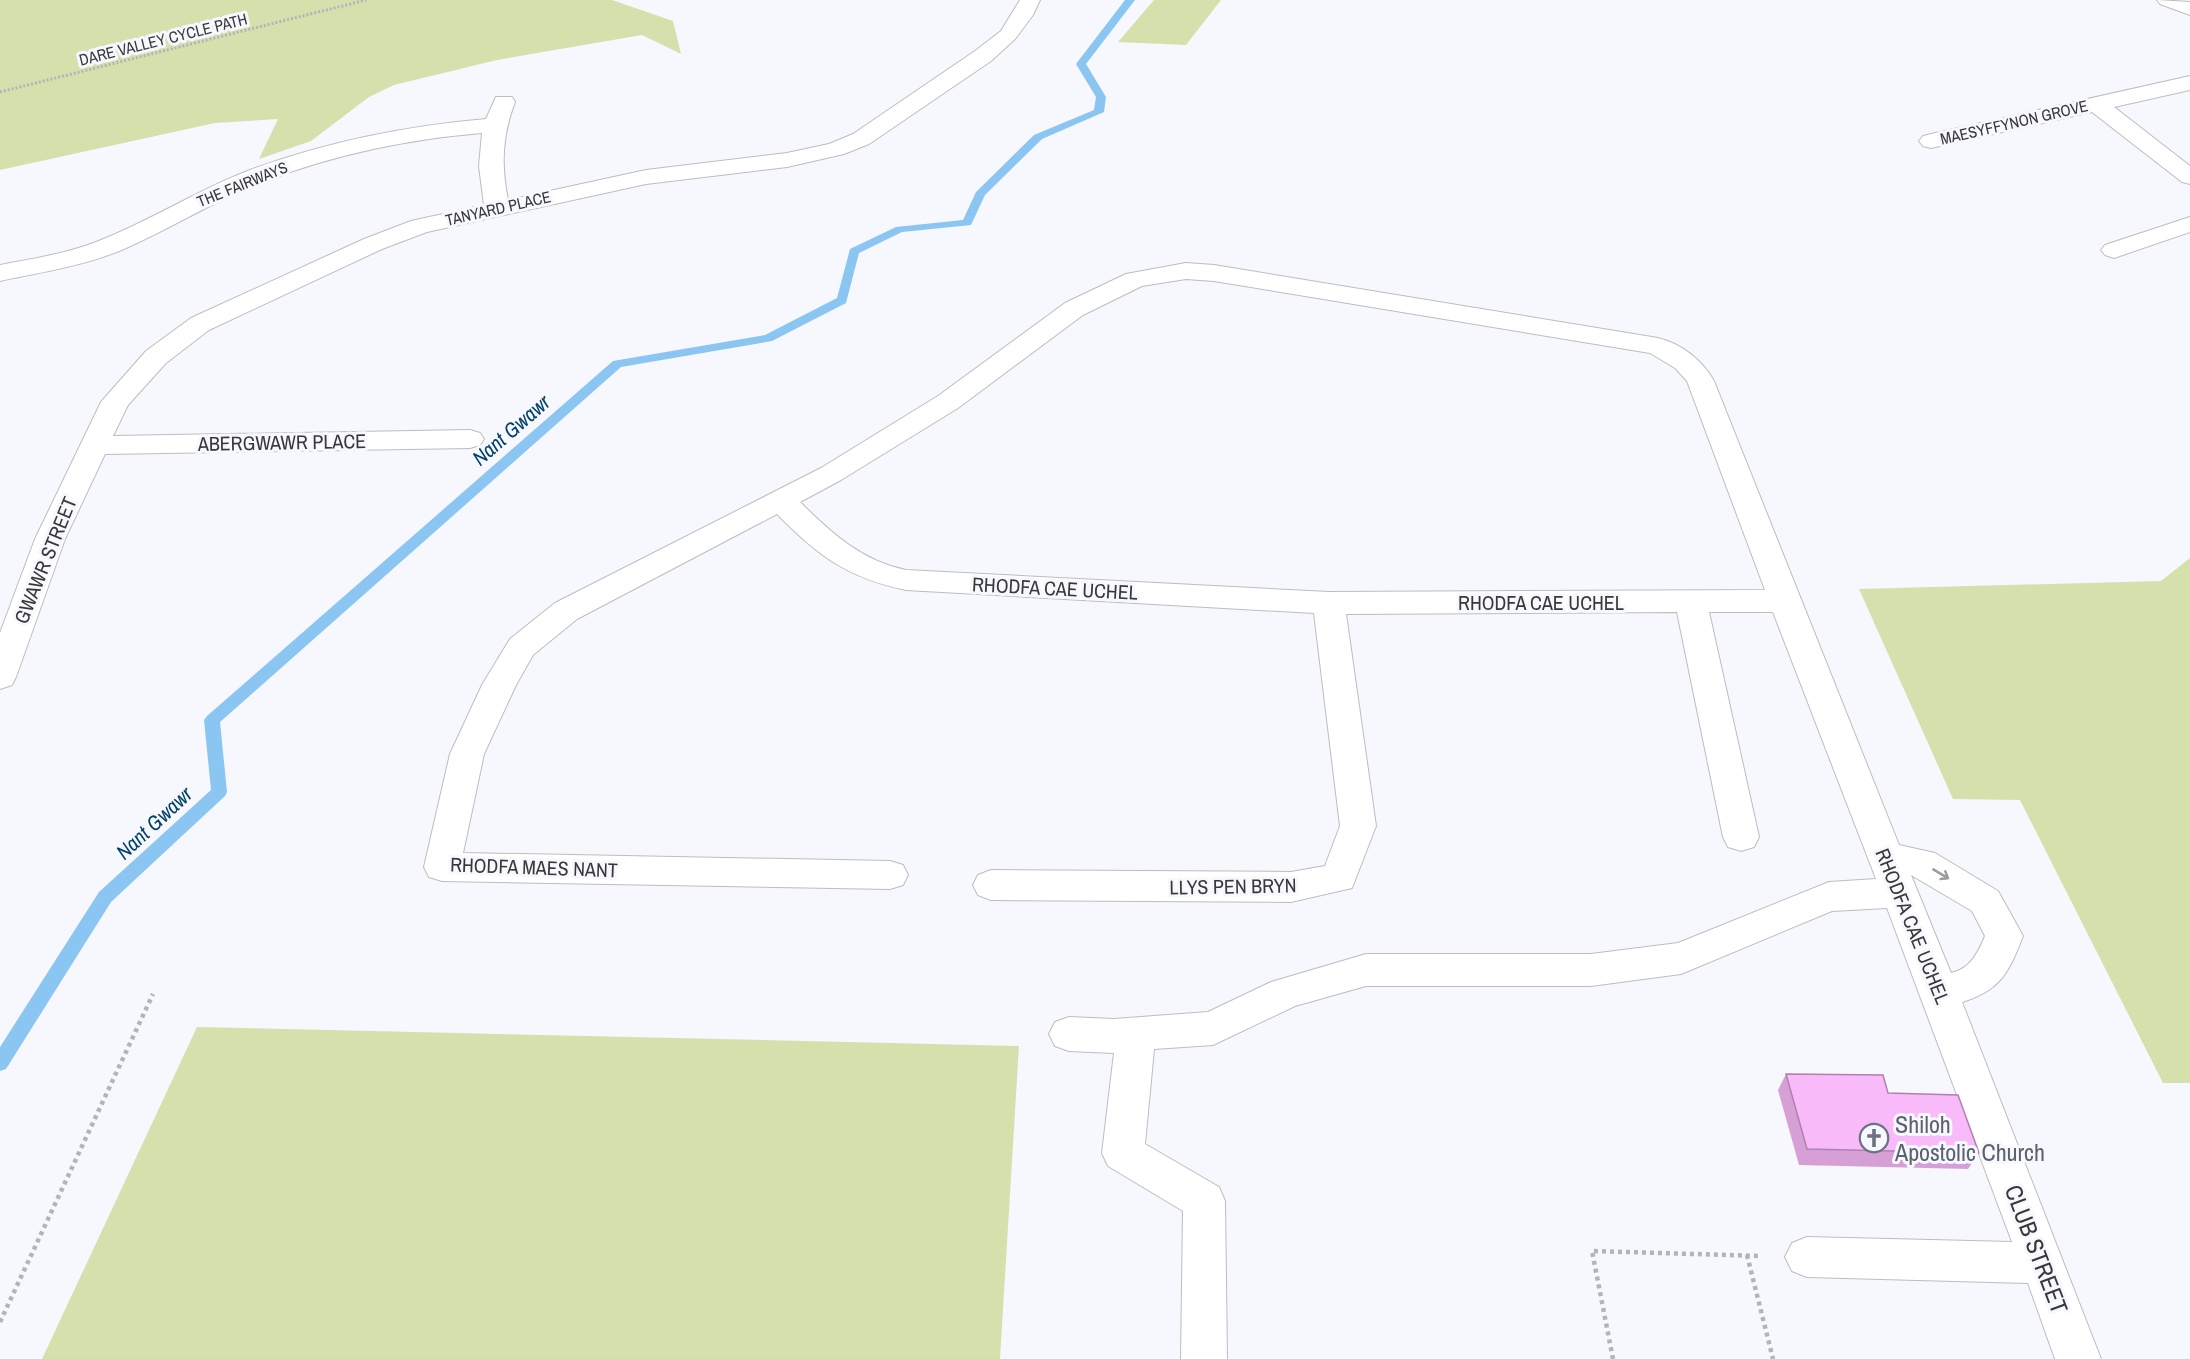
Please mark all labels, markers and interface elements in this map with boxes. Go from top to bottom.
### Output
street label: DARE VALLEY CYCLE PATH [77,7,249,71]
street label: MAESYFFYNON GROVE [1938,94,2090,150]
street label: THE FAIRWAYS [193,156,291,212]
street label: TANYARD PLACE [443,185,553,231]
water label: Nant Gwawr [466,387,557,472]
street label: ABERGWAWR PLACE [197,427,366,457]
street label: GWAWR STREET [7,493,83,627]
street label: RHODFA CAE UCHEL [971,570,1139,606]
street label: RHODFA CAE UCHEL [1458,589,1624,616]
water label: Nant Gwawr [109,779,199,866]
street label: RHODFA CAE UCHEL [1869,844,1957,1008]
street label: RHODFA MAES NANT [450,851,618,883]
one-way arrow [1932,869,1949,881]
street label: LLYS PEN BRYN [1169,871,1297,901]
place label: Shiloh Apostolic Church [1894,1108,2045,1168]
church icon: Shiloh Apostolic Church [1858,1122,1890,1154]
street label: CLUB STREET [1998,1180,2076,1318]

